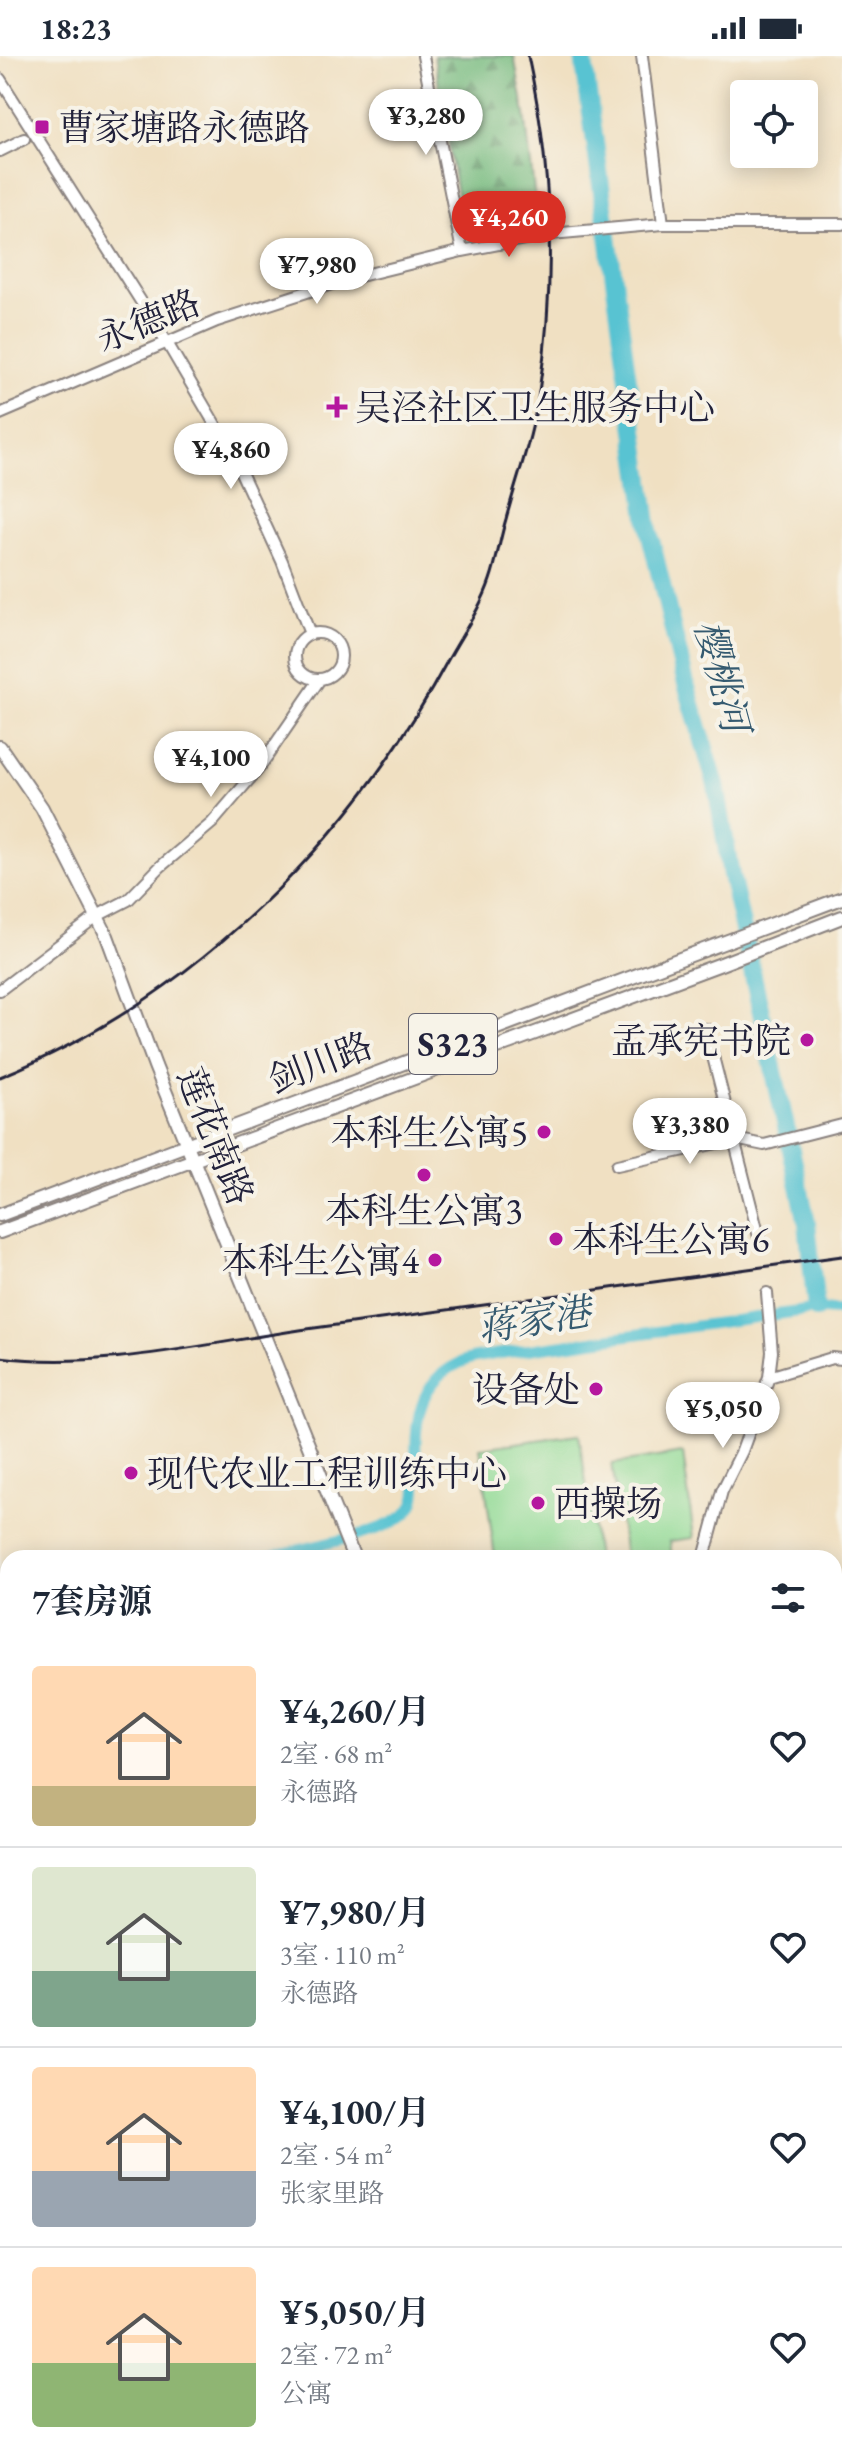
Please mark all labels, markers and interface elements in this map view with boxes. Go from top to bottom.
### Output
text: 18:23 [40,9,112,48]
map controls [730,80,818,168]
button: locate [730,80,818,168]
pin: ¥3,280 [361,89,491,157]
text: ¥3,280 [387,98,465,132]
place label: 曹家塘路永德路 [58,104,310,151]
marker: 曹家塘路永德路 [33,118,51,136]
pin: ¥4,260 [444,191,574,259]
text: ¥4,260 [470,200,548,234]
pin: ¥7,980 [252,238,382,306]
text: ¥7,980 [278,247,356,281]
street label: 永德路 [89,278,207,362]
place label: 吴泾社区卫生服务中心 [355,384,715,431]
marker: 吴泾社区卫生服务中心 [326,396,348,418]
pin: ¥4,860 [166,423,296,491]
text: ¥4,860 [192,432,270,466]
water label: 樱桃河 [684,614,762,743]
pin: ¥4,100 [146,731,276,799]
text: ¥4,100 [172,740,250,774]
road number: S323 [409,1014,497,1074]
place label: 孟承宪书院 [611,1017,791,1064]
street label: 剑川路 [261,1021,379,1104]
marker: 孟承宪书院 [798,1031,816,1049]
street label: 莲花南路 [167,1061,264,1212]
pin: ¥3,380 [625,1098,755,1166]
text: ¥3,380 [651,1107,729,1141]
place label: 本科生公寓5 [331,1109,528,1156]
marker: 本科生公寓5 [535,1123,553,1141]
marker: 本科生公寓3 [415,1166,433,1184]
place label: 本科生公寓3 [325,1187,523,1234]
place label: 本科生公寓6 [572,1216,769,1263]
marker: 本科生公寓6 [547,1230,565,1248]
place label: 本科生公寓4 [222,1237,420,1284]
marker: 本科生公寓4 [426,1251,444,1269]
water label: 蒋家港 [474,1286,599,1353]
place label: 设备处 [472,1366,580,1413]
marker: 设备处 [587,1380,605,1398]
pin: ¥5,050 [658,1382,788,1450]
text: ¥5,050 [684,1391,762,1425]
place label: 现代农业工程训练中心 [147,1450,507,1497]
marker: 现代农业工程训练中心 [122,1464,140,1482]
place label: 西操场 [554,1480,662,1527]
marker: 西操场 [529,1494,547,1512]
icon: filters [766,1576,810,1620]
text: 7套房源 [32,1579,152,1623]
text: ¥4,260/月 [280,1689,430,1733]
icon: home [96,1698,192,1794]
icon: heart [766,1724,810,1768]
text: 2室 · 68 m² [280,1737,392,1771]
text: 永德路 [280,1775,358,1809]
text: ¥7,980/月 [280,1890,430,1934]
icon: home [96,1899,192,1995]
icon: heart [766,1925,810,1969]
text: 3室 · 110 m² [280,1938,405,1972]
text: 永德路 [280,1976,358,2010]
text: ¥4,100/月 [280,2090,430,2134]
icon: home [96,2099,192,2195]
icon: heart [766,2125,810,2169]
text: 2室 · 54 m² [280,2138,392,2172]
text: 张家里路 [280,2176,384,2210]
text: ¥5,050/月 [280,2290,430,2334]
icon: home [96,2299,192,2395]
icon: heart [766,2325,810,2369]
text: 2室 · 72 m² [280,2338,392,2372]
text: 公寓 [280,2376,332,2410]

